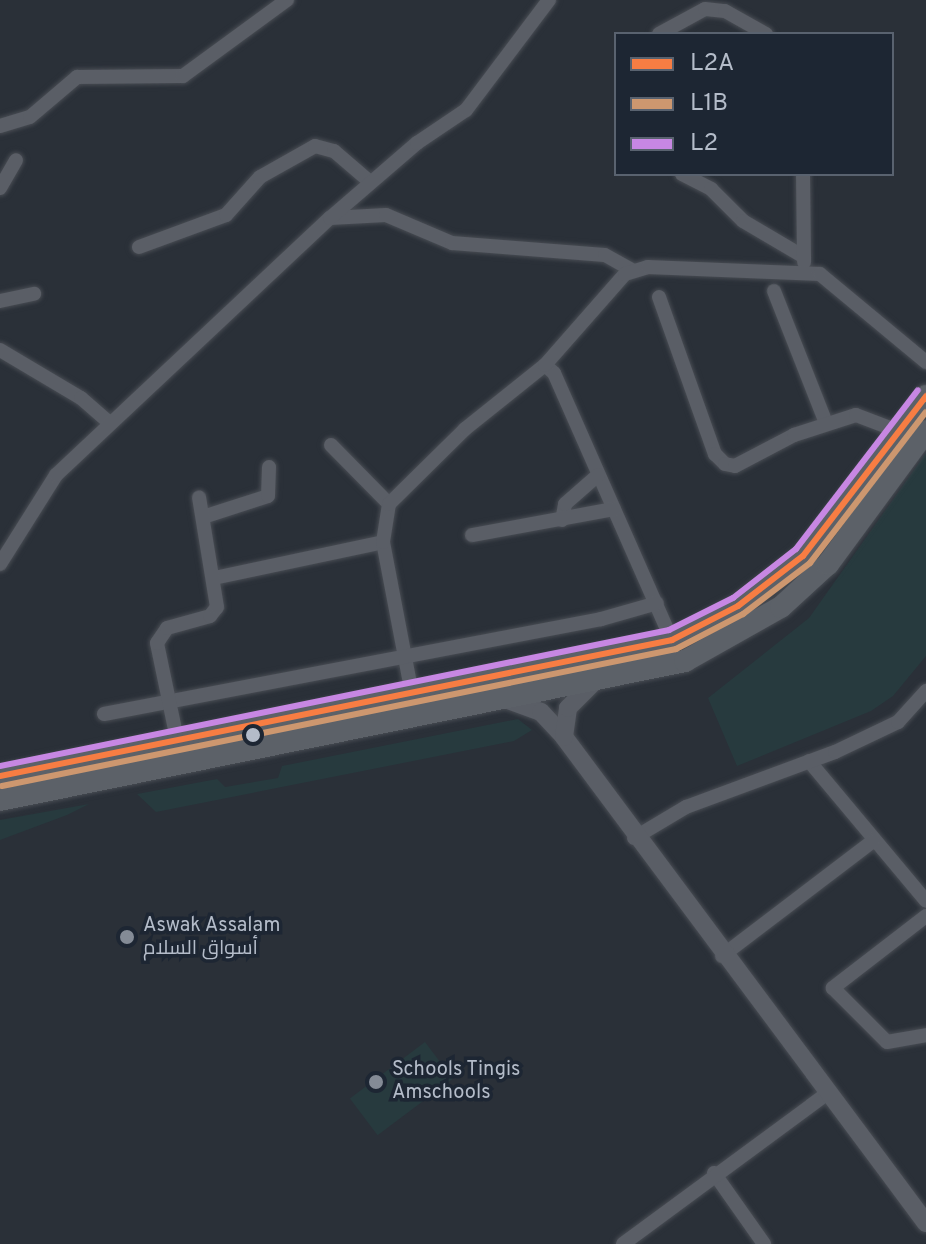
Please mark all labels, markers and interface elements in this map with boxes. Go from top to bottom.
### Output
legend [614,32,894,176]
text: L2A [690,49,734,79]
text: L1B [690,89,728,119]
text: L2 [690,129,718,159]
unlabelled marker [245,727,261,743]
place label: Aswak Assalam أسواق السلام [143,914,281,961]
marker: Aswak Assalam أسواق السلام [118,928,136,946]
place label: Schools Tingis Amschools [392,1058,521,1105]
marker: Schools Tingis Amschools [367,1073,385,1091]

